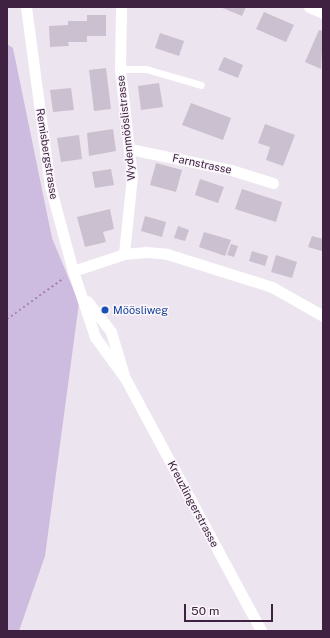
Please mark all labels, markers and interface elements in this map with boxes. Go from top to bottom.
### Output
street label: Wydenmööslistrasse [114,75,138,181]
street label: Remisbergstrasse [33,108,61,200]
street label: Farnstrasse [171,151,233,177]
place label: Möösliweg [113,303,168,317]
marker: Möösliweg [100,305,110,315]
street label: Kreuzlingerstrasse [165,458,221,550]
scale bar [186,596,275,622]
text: 50 m [191,604,219,618]

